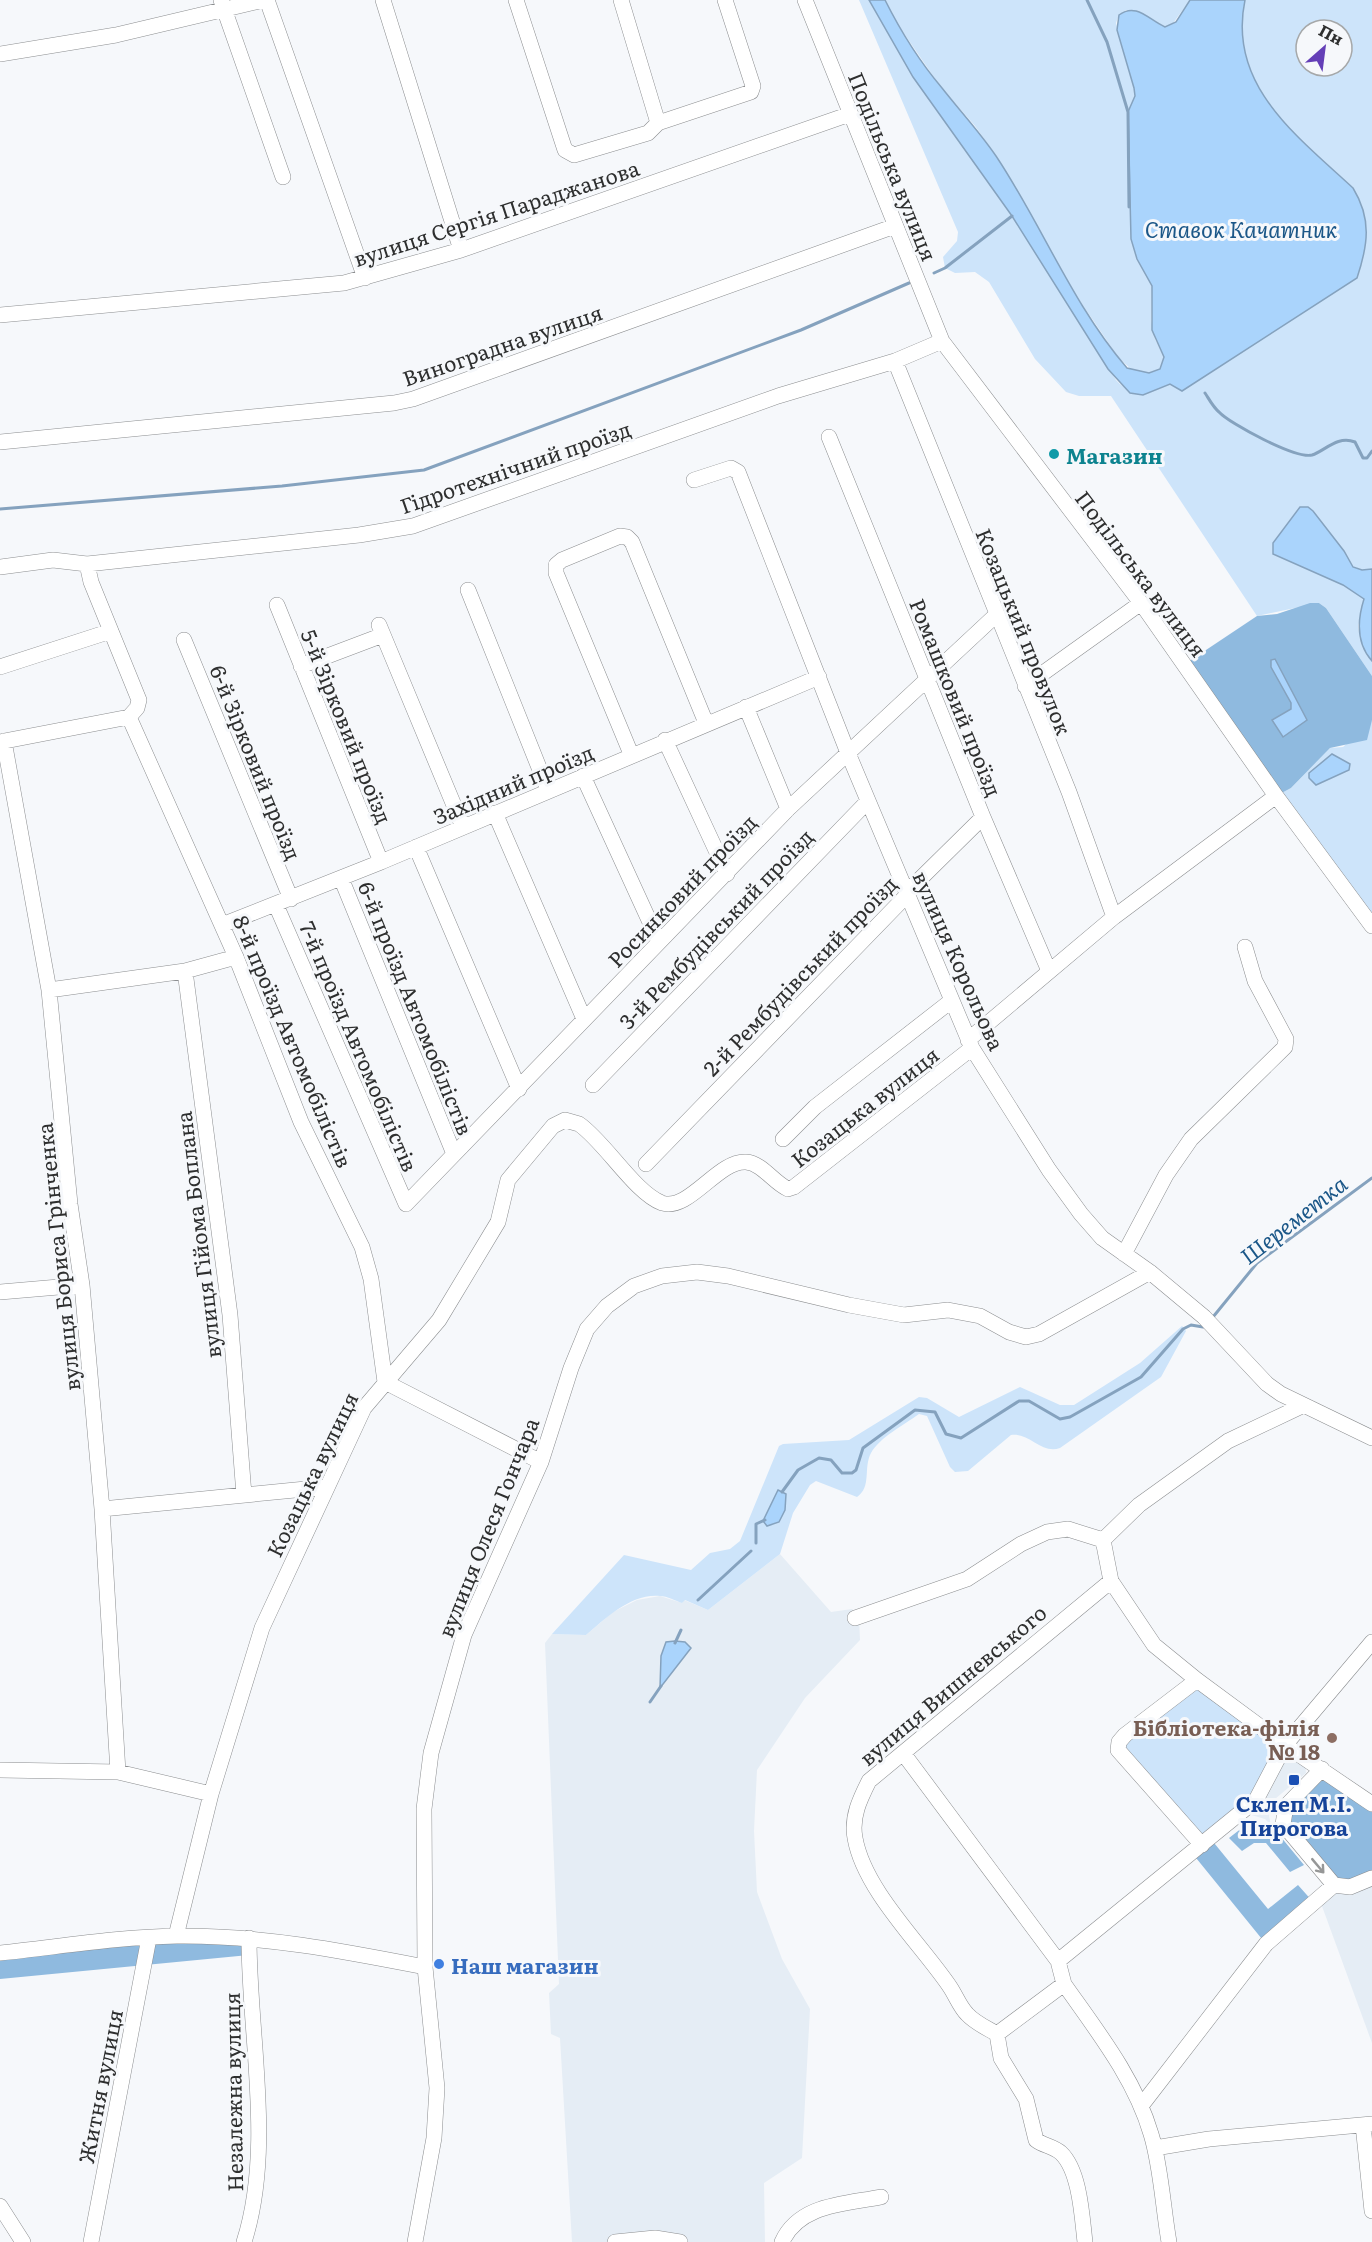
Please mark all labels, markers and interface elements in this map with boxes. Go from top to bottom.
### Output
text: Пн [1315,17,1348,50]
north arrow [1294,18,1354,78]
street label: Подільська вулиця [842,67,946,265]
street label: вулиця Сергія Параджанова [349,151,644,273]
water label: Ставок Качатник [1145,212,1337,245]
street label: Виноградна вулиця [398,295,606,393]
street label: Гідротехнічний проїзд [395,412,635,520]
place label: Магазин [1066,439,1163,470]
marker: Магазин [1047,447,1061,461]
street label: Подільська вулиця [1069,483,1215,663]
street label: Козацький провулок [969,523,1081,739]
street label: Ромашковий проїзд [903,593,1011,801]
street label: 5-й Зірковий проїзд [295,624,401,828]
street label: 6-й Зірковий проїзд [204,660,310,864]
street label: Західний проїзд [428,735,598,831]
street label: Росинковий проїзд [600,806,762,974]
street label: 3-й Рембудівський проїзд [611,821,819,1035]
street label: вулиця Корольова [906,865,1014,1055]
street label: 2-й Рембудівський проїзд [695,868,903,1082]
street label: 6-й проїзд Автомобілістів [352,876,482,1140]
street label: 8-й проїзд Автомобілістів [227,910,361,1172]
street label: 7-й проїзд Автомобілістів [293,916,427,1176]
street label: Козацька вулиця [783,1038,945,1174]
street label: вулиця Гійома Боплана [166,1109,228,1360]
street label: вулиця Бориса Грінченка [27,1121,87,1393]
water label: Шереметка [1233,1166,1354,1271]
street label: Козацька вулиця [258,1386,364,1562]
street label: вулиця Олеся Гончара [429,1412,546,1642]
street label: вулиця Вишневського [852,1596,1052,1772]
place label: Бібліотека-філія № 18 [1133,1711,1320,1766]
marker: Бібліотека-філія № 18 [1325,1731,1339,1745]
marker: Склеп М.І. Пирогова [1287,1773,1301,1787]
place label: Склеп М.І. Пирогова [1236,1787,1352,1842]
one-way arrow [1311,1858,1324,1874]
place label: Наш магазин [451,1949,599,1980]
marker: Наш магазин [432,1957,446,1971]
street label: Незалежна вулиця [215,1992,249,2192]
street label: Житня вулиця [69,2006,129,2166]

